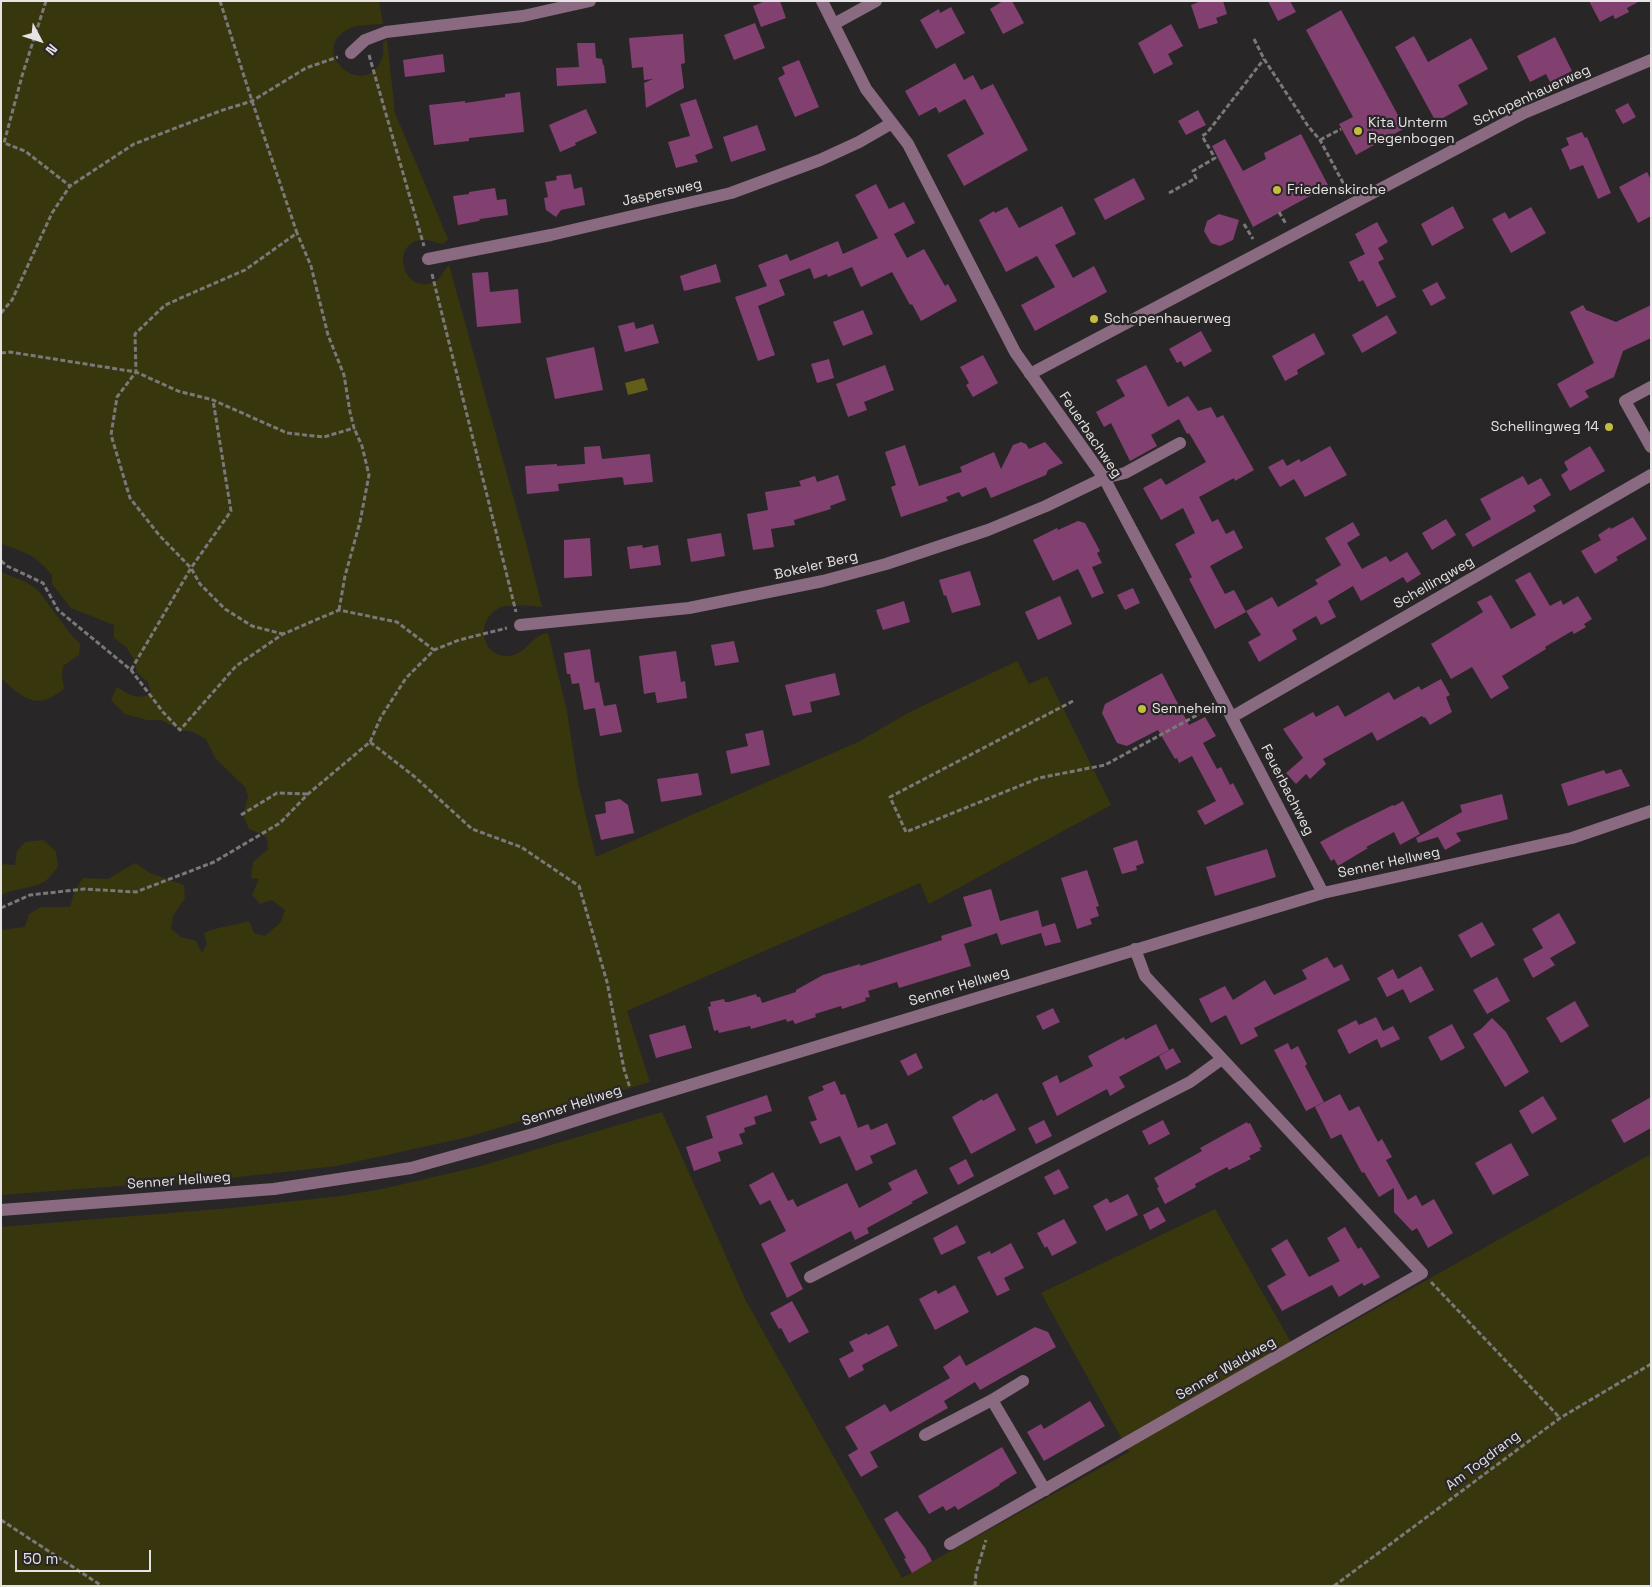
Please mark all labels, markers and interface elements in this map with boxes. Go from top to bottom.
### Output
north arrow [15,15,65,65]
text: N [42,40,61,59]
street label: Schopenhauerweg [1471,62,1593,130]
place label: Kita Unterm Regenbogen [1368,115,1455,148]
marker: Kita Unterm Regenbogen [1352,125,1364,137]
street label: Jaspersweg [620,176,704,210]
place label: Friedenskirche [1287,182,1386,198]
marker: Friedenskirche [1271,184,1283,196]
place label: Schopenhauerweg [1104,311,1231,327]
marker: Schopenhauerweg [1088,313,1100,325]
street label: Feuerbachweg [1055,389,1125,481]
place label: Schellingweg 14 [1491,419,1599,435]
marker: Schellingweg 14 [1603,421,1615,433]
street label: Bokeler Berg [772,548,860,584]
street label: Schellingweg [1391,553,1477,613]
place label: Senneheim [1152,701,1227,717]
marker: Senneheim [1136,703,1148,715]
street label: Feuerbachweg [1257,742,1317,838]
street label: Senner Hellweg [1336,844,1442,882]
street label: Senner Hellweg [907,964,1011,1010]
street label: Senner Hellweg [520,1082,624,1130]
street label: Senner Hellweg [127,1169,231,1193]
street label: Senner Waldweg [1173,1334,1279,1404]
street label: Am Togdrang [1443,1428,1523,1494]
scale bar [18,1540,154,1572]
text: 50 m [23,1549,58,1568]

